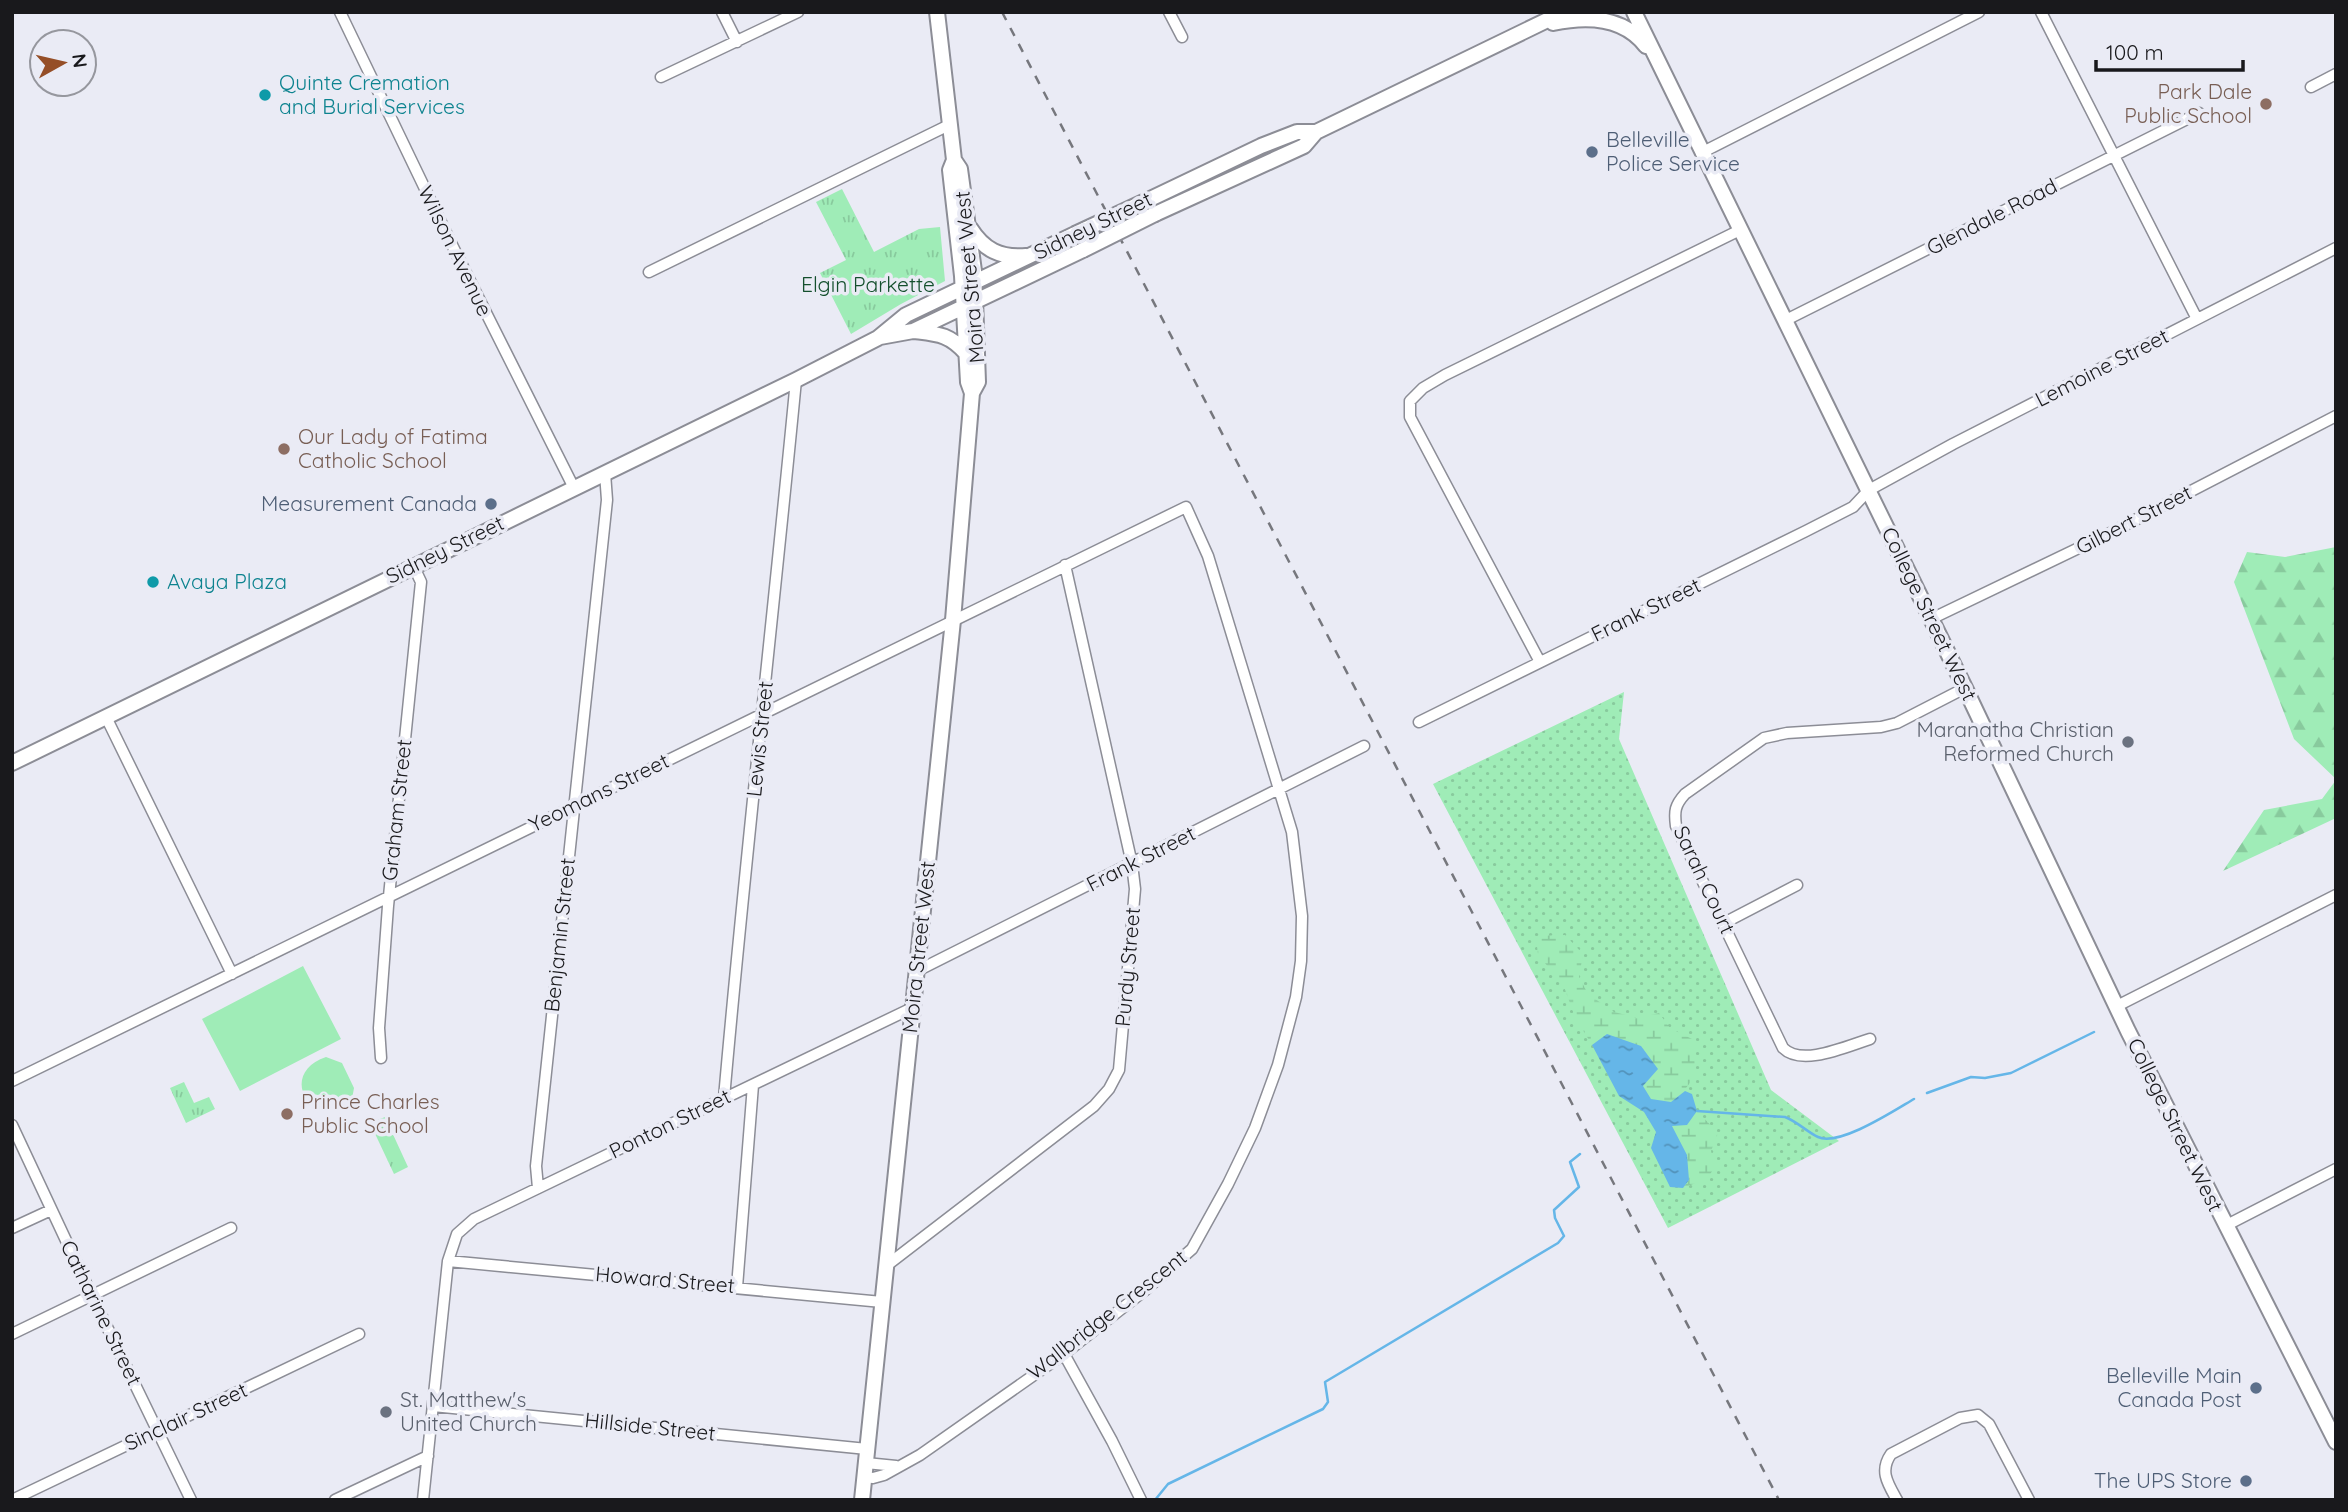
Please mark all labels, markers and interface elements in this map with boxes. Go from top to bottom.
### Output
north arrow [28,28,98,98]
scale bar [2096,28,2243,72]
text: 100 m [2106,39,2164,65]
text: N [67,52,93,69]
place label: Quinte Cremation and Burial Services [279,69,465,119]
place label: Park Dale Public School [2124,78,2252,128]
marker: Quinte Cremation and Burial Services [257,87,273,103]
marker: Park Dale Public School [2258,96,2274,112]
place label: Belleville Police Service [1606,126,1740,176]
marker: Belleville Police Service [1584,144,1600,160]
street label: Glendale Road [1922,172,2061,260]
street label: Wilson Avenue [413,181,499,320]
street label: Sidney Street [1029,185,1156,265]
street label: Moira Street West [949,190,989,364]
park label: Elgin Parkette [801,271,935,297]
street label: Lemoine Street [2030,322,2173,412]
place label: Our Lady of Fatima Catholic School [298,423,488,473]
marker: Our Lady of Fatima Catholic School [276,441,292,457]
street label: Gilbert Street [2071,479,2196,559]
place label: Measurement Canada [261,490,477,516]
marker: Measurement Canada [483,496,499,512]
street label: Sidney Street [381,509,508,589]
street label: College Street West [1877,523,1983,705]
place label: Avaya Plaza [167,568,287,594]
street label: Frank Street [1586,571,1705,647]
marker: Avaya Plaza [145,574,161,590]
street label: Lewis Street [740,680,778,798]
place label: Maranatha Christian Reformed Church [1916,716,2114,766]
marker: Maranatha Christian Reformed Church [2120,734,2136,750]
street label: Graham Street [376,738,416,882]
street label: Yeomans Street [524,747,673,837]
street label: Frank Street [1082,820,1199,897]
street label: Sarah Court [1669,821,1741,938]
street label: Benjamin Street [538,856,580,1013]
street label: Moira Street West [896,860,940,1034]
street label: Purdy Street [1109,906,1145,1028]
street label: College Street West [2123,1034,2229,1216]
street label: Ponton Street [605,1082,735,1164]
place label: Prince Charles Public School [301,1088,440,1138]
marker: Prince Charles Public School [279,1106,295,1122]
street label: Catharine Street [56,1236,148,1389]
street label: Wallbridge Crescent [1021,1244,1192,1385]
street label: Howard Street [594,1260,736,1298]
place label: Belleville Main Canada Post [2106,1362,2242,1412]
street label: Sinclair Street [120,1376,251,1456]
marker: Belleville Main Canada Post [2248,1380,2264,1396]
place label: St. Matthew's United Church [400,1386,537,1436]
marker: St. Matthew's United Church [378,1404,394,1420]
street label: Hillside Street [583,1406,717,1446]
place label: The UPS Store [2094,1467,2232,1493]
marker: The UPS Store [2238,1473,2254,1489]

